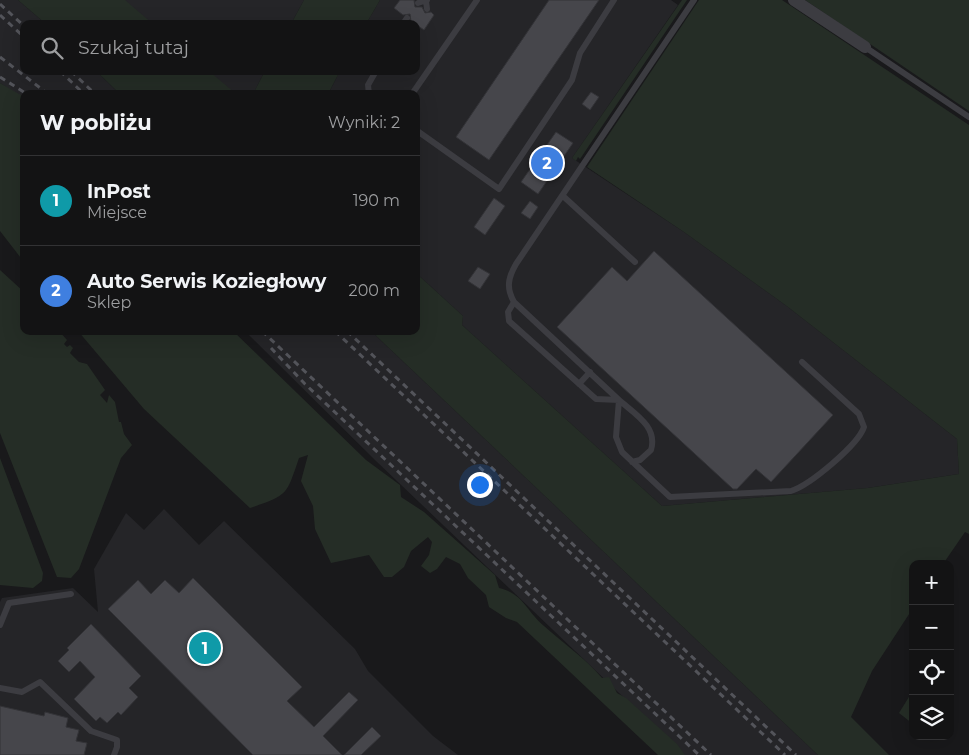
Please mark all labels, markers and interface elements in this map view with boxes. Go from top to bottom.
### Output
search box [20,20,420,75]
icon: search [38,34,66,62]
text: Szukaj tutaj [78,36,189,59]
text: W pobliżu [40,110,152,135]
text: Wyniki: 2 [328,113,400,132]
pin: 2 [531,144,563,182]
text: InPost [87,180,151,203]
text: 1 [53,191,59,210]
text: 190 m [353,191,400,210]
text: Miejsce [87,203,147,222]
text: Auto Serwis Koziegłowy [87,270,326,293]
text: 2 [51,281,61,300]
text: 200 m [349,281,400,300]
text: Sklep [87,293,131,312]
your location [467,472,493,498]
map controls [909,560,954,740]
button: + [909,560,954,605]
button: − [909,605,954,650]
pin: 1 [189,629,221,667]
button: locate [909,650,954,695]
button: layers [909,695,954,740]

